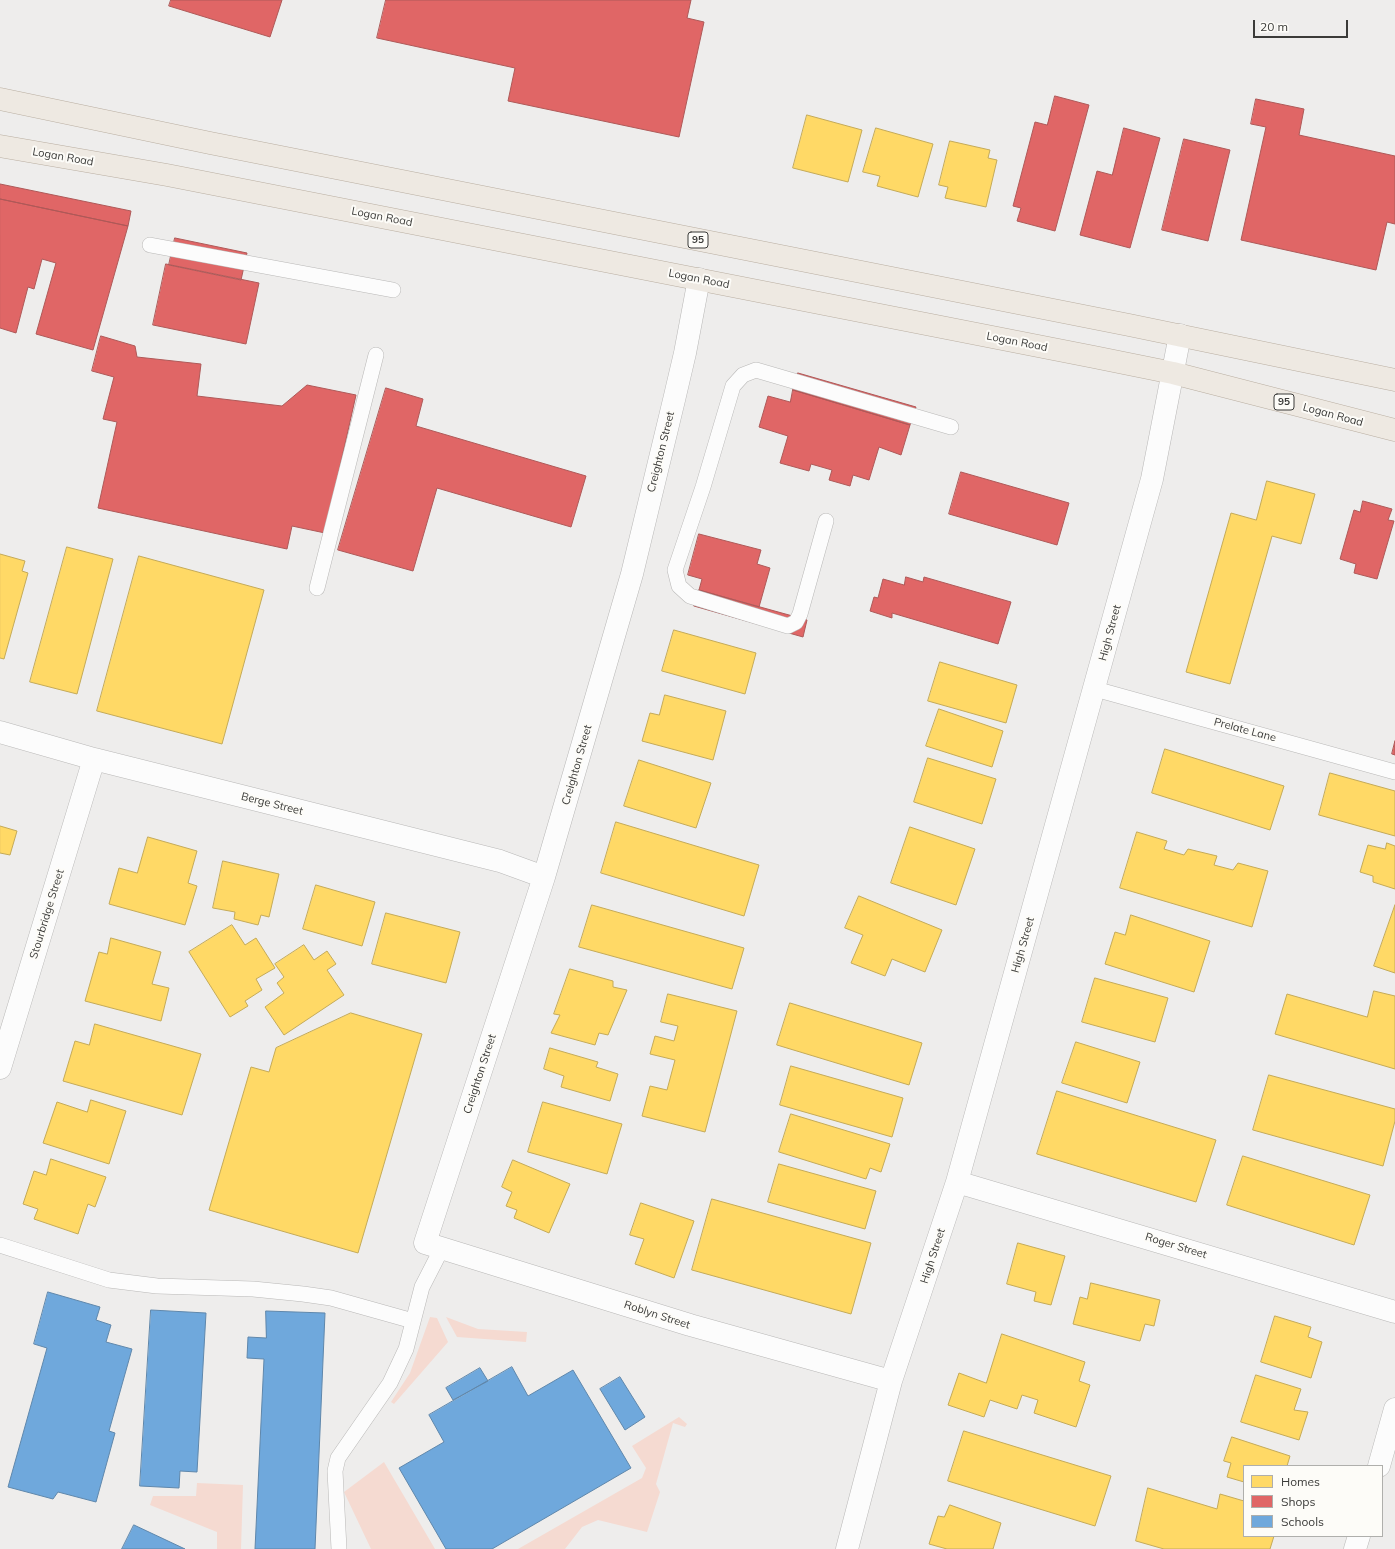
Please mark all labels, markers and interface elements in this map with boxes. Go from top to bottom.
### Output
scale bar [1255,12,1350,38]
text: 20 m [1260,19,1288,34]
street label: Logan Road [31,145,95,169]
street label: Logan Road [350,205,414,229]
road number: 95 [688,232,708,248]
street label: Logan Road [667,267,731,291]
street label: Logan Road [985,330,1049,354]
road number: 95 [1274,394,1294,410]
street label: Logan Road [1301,401,1365,429]
street label: Creighton Street [645,410,677,494]
street label: High Street [1096,604,1124,662]
street label: Prelate Lane [1212,715,1278,745]
street label: Creighton Street [559,723,595,807]
street label: Berge Street [240,790,304,818]
street label: Stourbridge Street [27,868,67,960]
street label: High Street [1009,916,1037,974]
street label: Creighton Street [461,1033,499,1115]
street label: High Street [918,1227,948,1285]
street label: Roger Street [1144,1230,1208,1262]
street label: Roblyn Street [622,1298,692,1332]
legend [1243,1465,1383,1537]
text: Homes [1281,1474,1320,1489]
text: Shops [1281,1494,1316,1509]
text: Schools [1281,1514,1324,1529]

